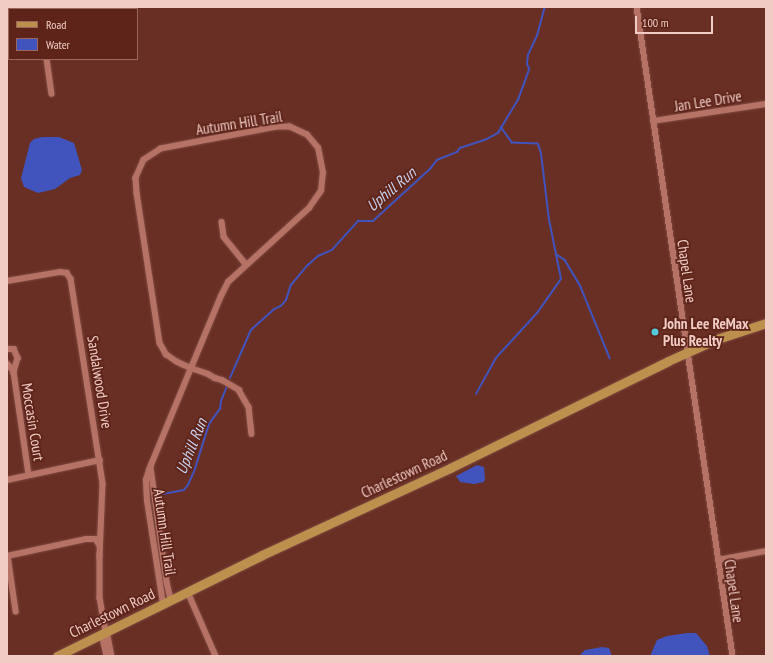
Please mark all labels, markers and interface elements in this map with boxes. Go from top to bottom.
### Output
legend [8,8,138,60]
scale bar [637,8,715,34]
text: 100 m [642,15,669,30]
text: Road [46,17,66,32]
text: Water [46,37,70,52]
street label: Jan Lee Drive [673,87,743,115]
street label: Autumn Hill Trail [194,107,284,139]
water label: Uphill Run [362,163,420,215]
street label: Chapel Lane [674,238,700,304]
place label: John Lee ReMax Plus Realty [663,314,749,349]
marker: John Lee ReMax Plus Realty [650,327,660,337]
street label: Sandalwood Drive [84,334,116,430]
street label: Moccasin Court [18,382,48,462]
water label: Uphill Run [171,415,211,477]
street label: Charlestown Road [358,446,450,502]
street label: Autumn Hill Trail [150,487,180,577]
street label: Chapel Lane [721,558,747,624]
street label: Charlestown Road [66,585,158,641]

